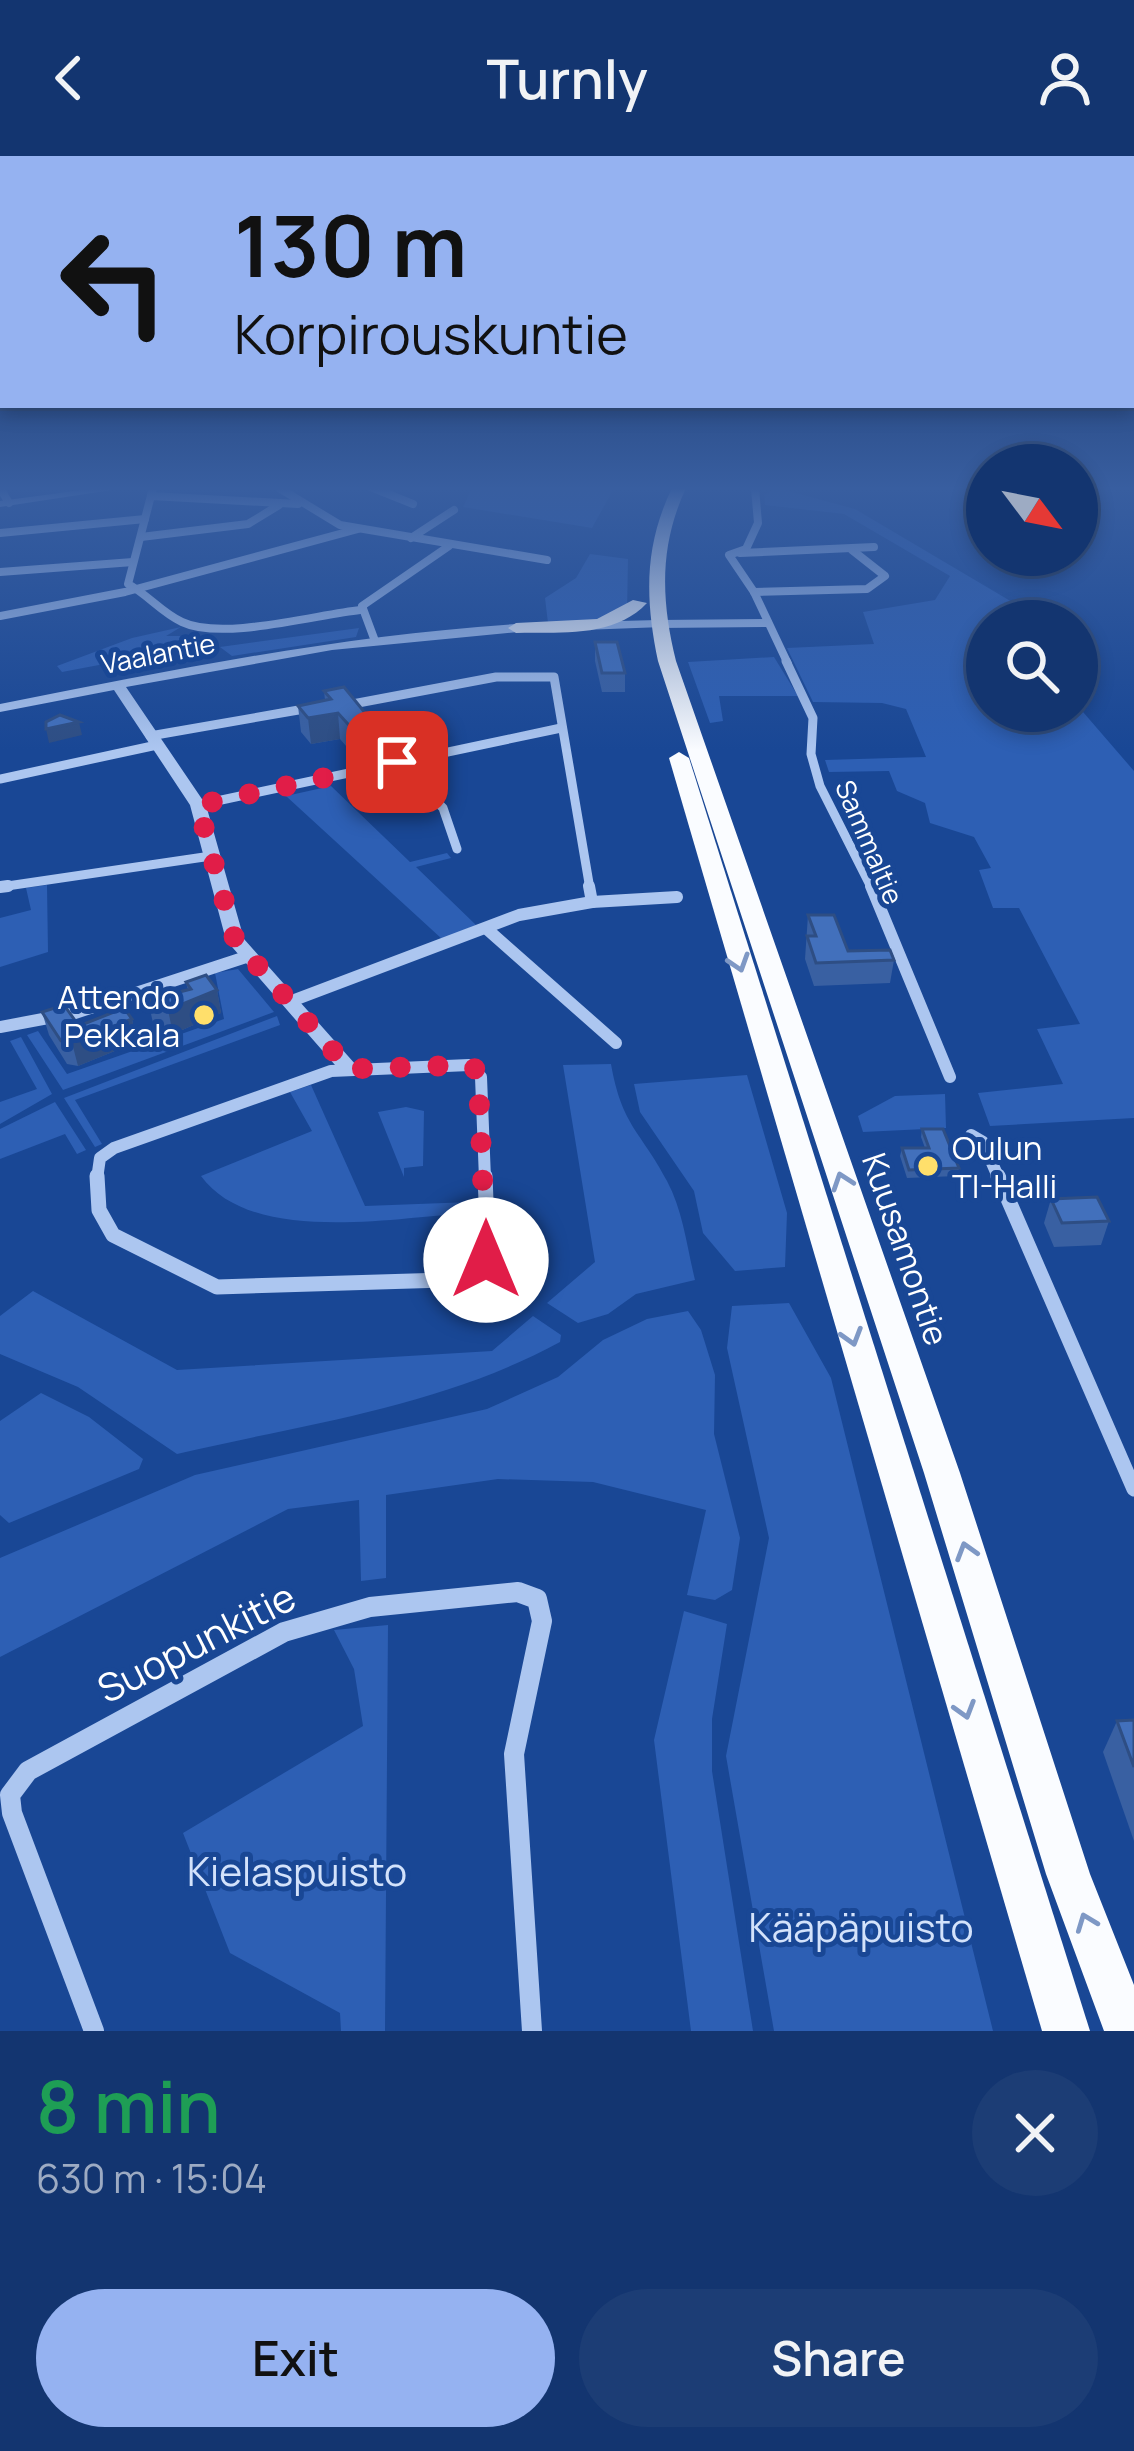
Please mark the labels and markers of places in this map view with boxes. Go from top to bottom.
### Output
pin [346,711,448,813]
place label: Attendo Pekkala [57,974,180,1057]
marker: Attendo Pekkala [191,1002,217,1028]
place label: Oulun TI-Halli [952,1125,1057,1208]
marker: Oulun TI-Halli [915,1153,941,1179]

